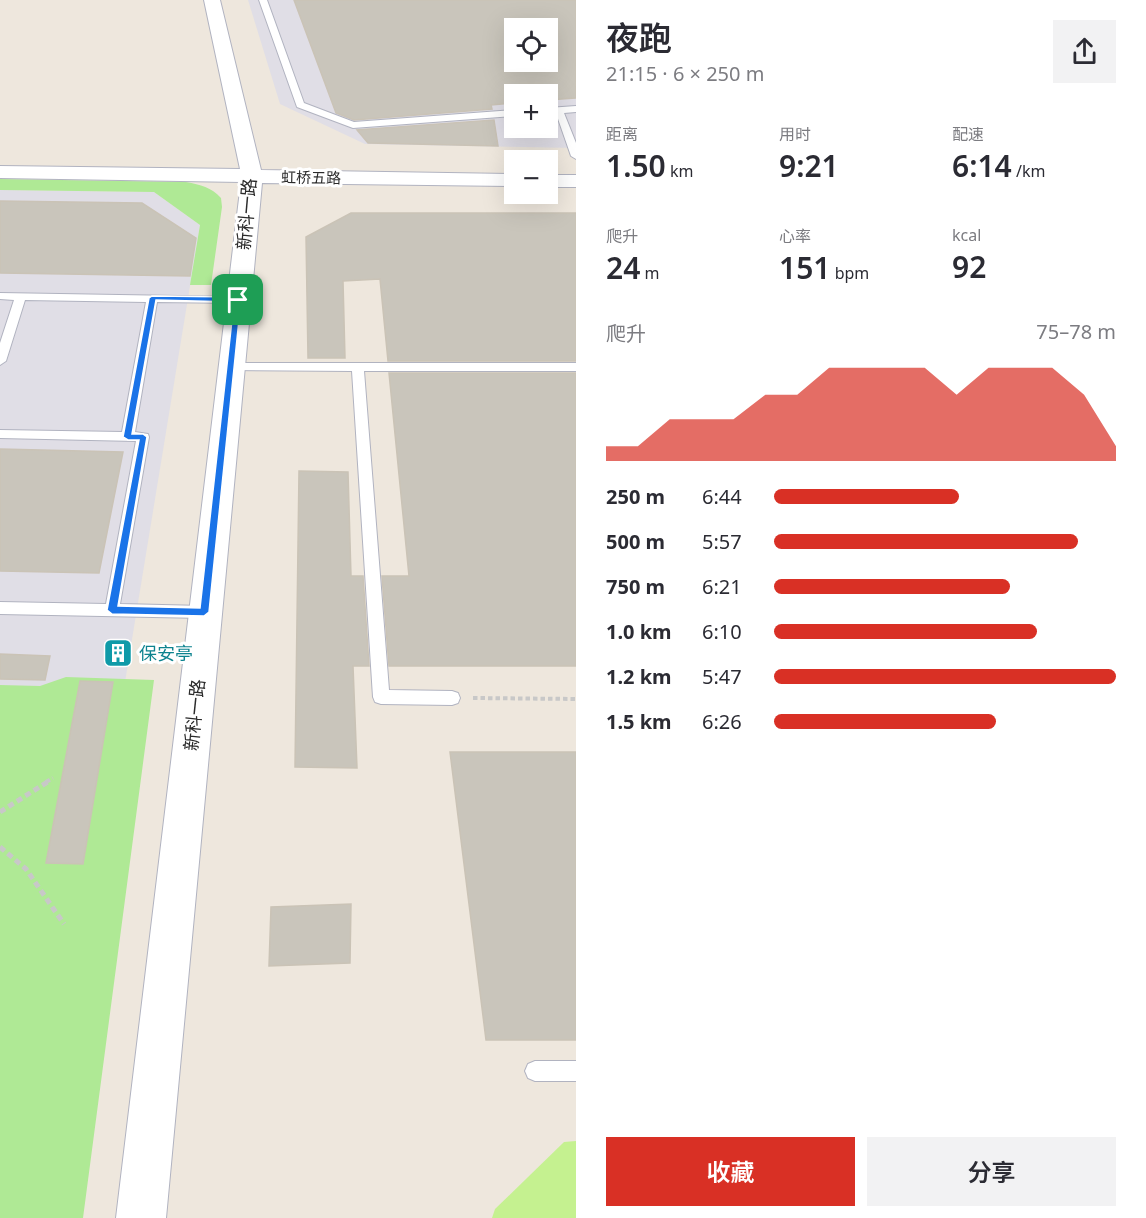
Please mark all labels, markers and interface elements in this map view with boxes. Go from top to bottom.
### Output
text: 夜跑 [606,15,672,60]
map controls [504,18,558,204]
button: locate [504,18,558,72]
button: share [1053,20,1116,83]
text: 21:15 · 6 × 250 m [606,60,764,87]
button: + [504,84,558,138]
text: 距离 [606,123,638,145]
text: 用时 [779,123,811,145]
text: 配速 [952,123,984,145]
text: 1.50 [606,145,666,186]
text: 9:21 [779,145,839,186]
text: 6:14 [952,145,1012,186]
button: − [504,150,558,204]
text: km [666,160,693,182]
text: /km [1012,160,1045,182]
street label: 虹桥五路 [281,166,341,188]
street label: 新科一路 [231,177,261,251]
text: kcal [952,224,981,246]
text: 爬升 [606,225,638,247]
text: 心率 [779,225,811,247]
text: 92 [952,246,986,287]
text: 24 [606,247,640,288]
text: 151 [779,247,830,288]
text: m [640,262,659,284]
text: bpm [830,262,869,284]
pin [212,274,263,325]
icon: arrive [221,283,254,316]
text: 75–78 m [1036,318,1116,345]
text: 爬升 [606,320,646,347]
text: 250 m [606,483,665,510]
text: 6:44 [702,483,742,510]
text: 500 m [606,528,665,555]
text: 5:57 [702,528,742,555]
text: 750 m [606,573,665,600]
text: 6:21 [702,573,742,600]
text: 1.0 km [606,618,672,645]
text: 6:10 [702,618,742,645]
building icon: 保安亭 [102,637,134,669]
place label: 保安亭 [139,641,193,665]
text: 1.2 km [606,663,672,690]
text: 5:47 [702,663,742,690]
street label: 新科一路 [178,678,210,752]
text: 1.5 km [606,708,672,735]
text: 6:26 [702,708,742,735]
button: 收藏 [606,1137,855,1206]
button: 分享 [867,1137,1116,1206]

